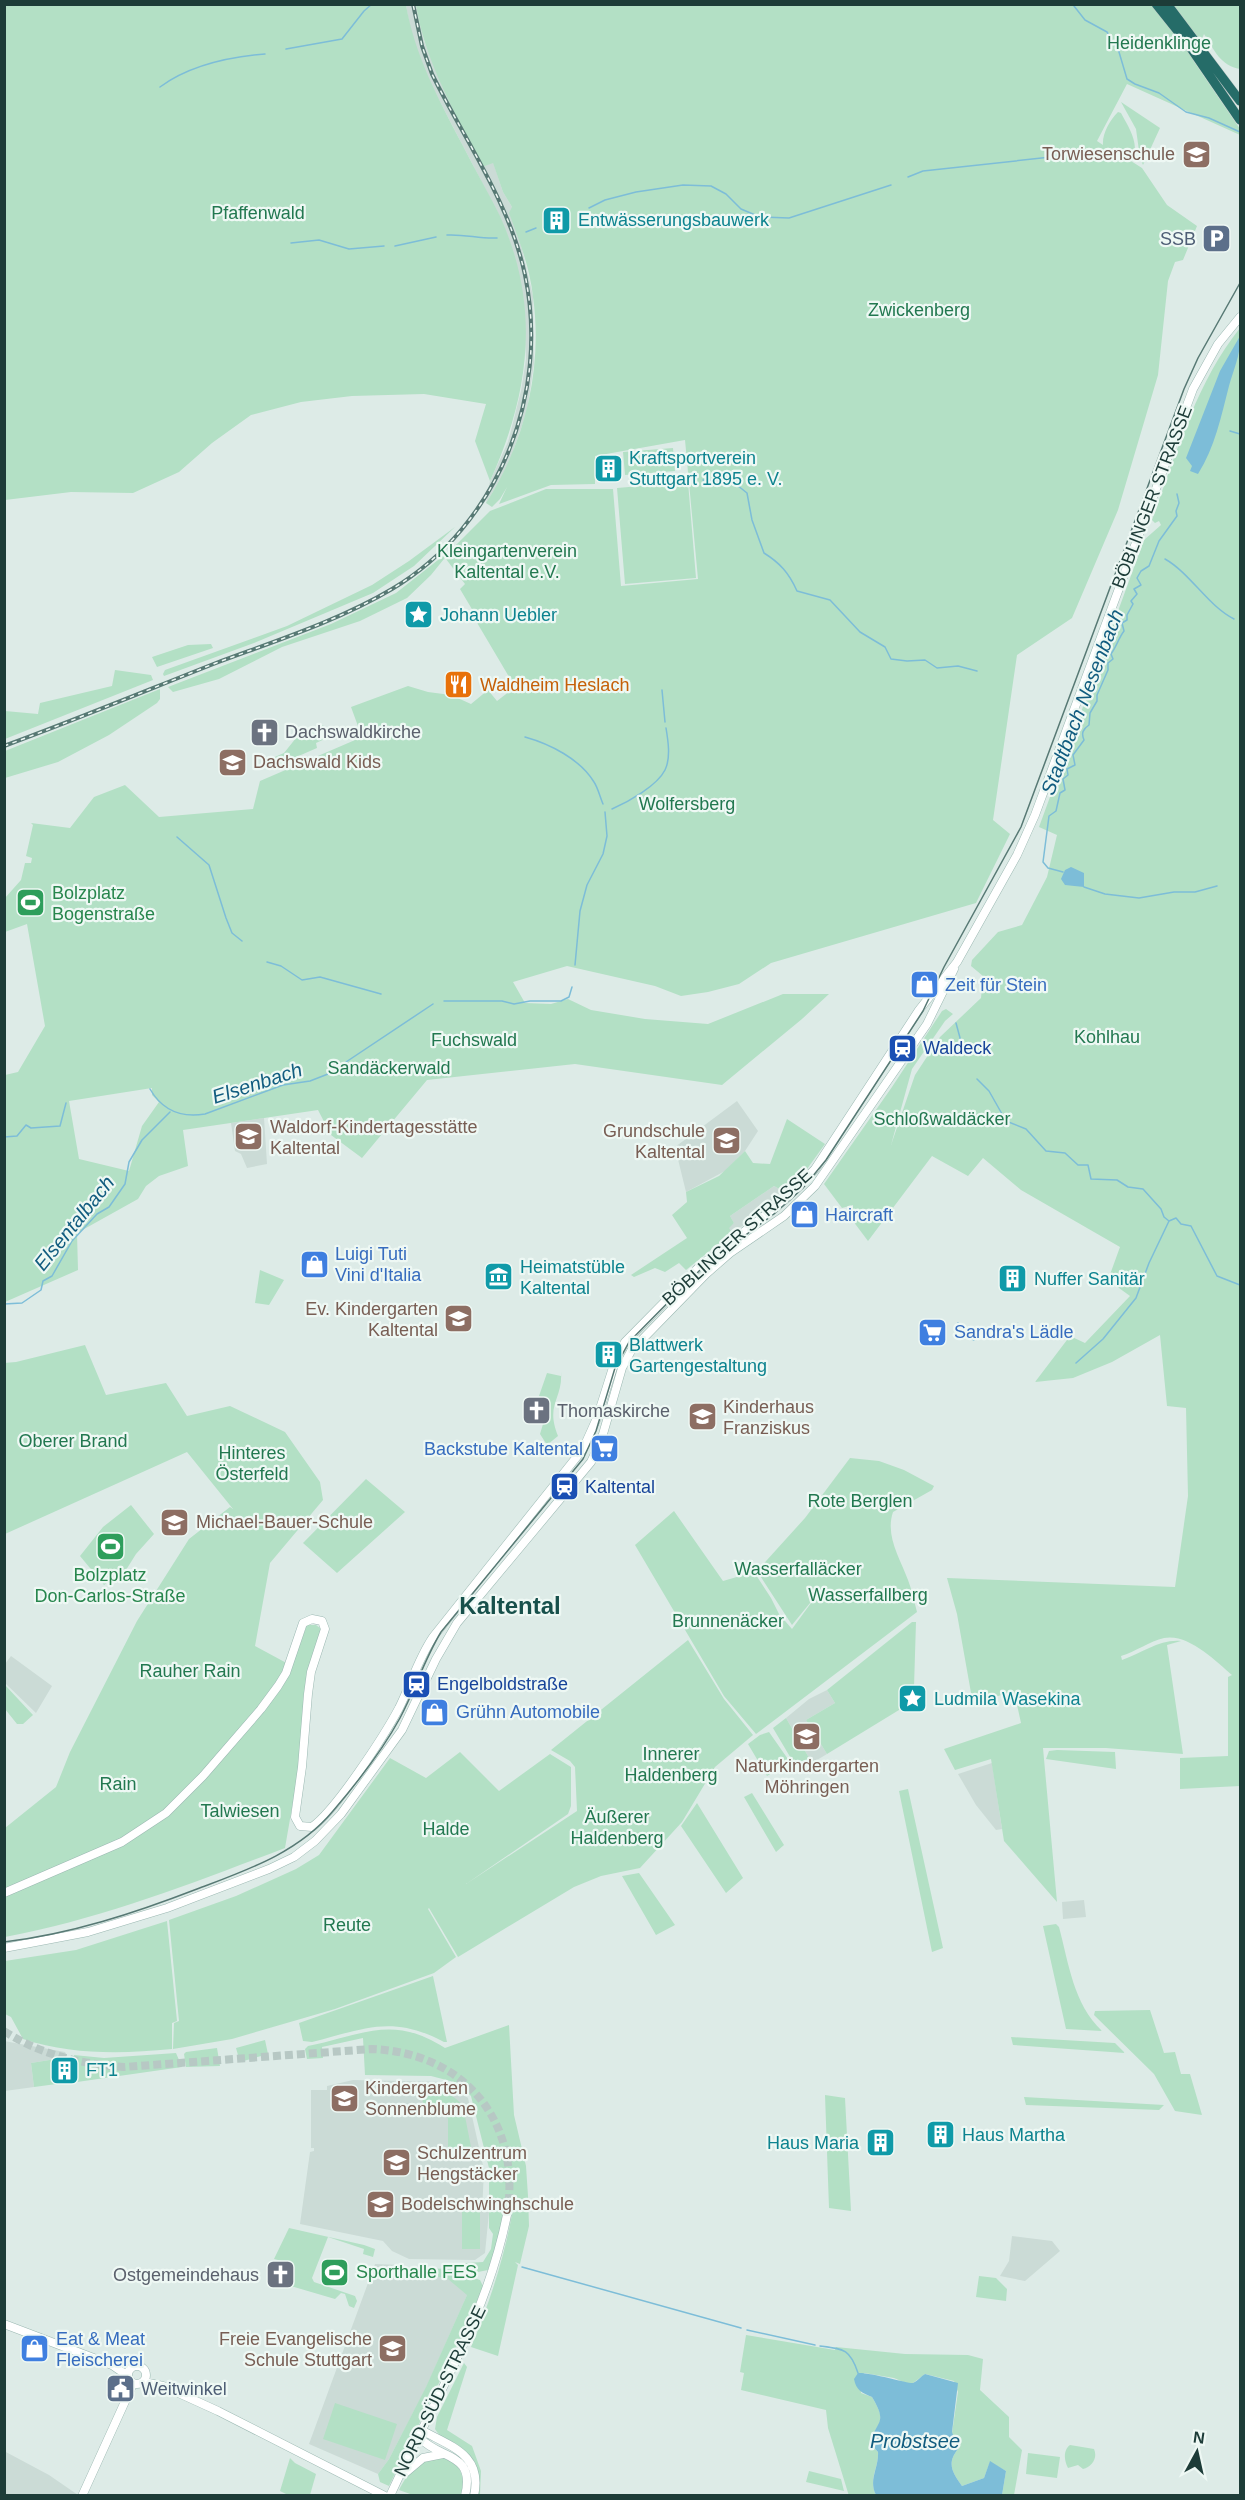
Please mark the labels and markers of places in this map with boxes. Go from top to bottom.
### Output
school or university icon: Torwiesenschule [1180,138,1212,170]
place label: Torwiesenschule [1042,144,1175,164]
building icon: Entwässerungsbauwerk [541,204,573,236]
place label: Entwässerungsbauwerk [578,210,770,230]
parking icon: SSB [1201,223,1233,255]
place label: SSB [1160,229,1196,249]
place label: Kraftsportverein Stuttgart 1895 e. V. [629,448,782,489]
building icon: Kraftsportverein Stuttgart 1895 e. V. [592,452,624,484]
place icon: Johann Uebler [403,599,435,631]
place label: Johann Uebler [440,605,557,625]
restaurant icon: Waldheim Heslach [443,669,475,701]
place label: Waldheim Heslach [480,675,629,695]
church icon: Dachswaldkirche [248,716,280,748]
place label: Dachswaldkirche [285,722,421,742]
school or university icon: Dachswald Kids [216,746,248,778]
place label: Dachswald Kids [253,752,381,772]
place label: Bolzplatz Bogenstraße [52,883,155,924]
sports icon: Bolzplatz Bogenstraße [15,887,47,919]
shop icon: Zeit für Stein [908,969,940,1001]
place label: Zeit für Stein [945,975,1047,995]
station icon: Waldeck [886,1032,918,1064]
place label: Waldeck [923,1038,992,1058]
place label: Waldorf-Kindertagesstätte Kaltental [270,1117,477,1158]
school or university icon: Waldorf-Kindertagesstätte Kaltental [233,1121,265,1153]
place label: Grundschule Kaltental [603,1121,705,1162]
school or university icon: Grundschule Kaltental [710,1125,742,1157]
shop icon: Haircraft [788,1199,820,1231]
place label: Haircraft [825,1205,893,1225]
place label: Luigi Tuti Vini d'Italia [335,1244,422,1285]
shop icon: Luigi Tuti Vini d'Italia [298,1248,330,1280]
place label: Heimatstüble Kaltental [520,1257,625,1298]
museum icon: Heimatstüble Kaltental [483,1261,515,1293]
building icon: Nuffer Sanitär [997,1263,1029,1295]
place label: Nuffer Sanitär [1034,1269,1145,1289]
place label: Ev. Kindergarten Kaltental [305,1299,438,1340]
school or university icon: Ev. Kindergarten Kaltental [443,1303,475,1335]
supermarket icon: Sandra's Lädle [917,1316,949,1348]
place label: Sandra's Lädle [954,1322,1074,1342]
place label: Blattwerk Gartengestaltung [629,1335,767,1376]
building icon: Blattwerk Gartengestaltung [592,1339,624,1371]
church icon: Thomaskirche [520,1395,552,1427]
place label: Kinderhaus Franziskus [723,1397,814,1438]
place label: Thomaskirche [557,1401,670,1421]
school or university icon: Kinderhaus Franziskus [686,1401,718,1433]
supermarket icon: Backstube Kaltental [588,1433,620,1465]
place label: Backstube Kaltental [424,1439,583,1459]
station icon: Kaltental [548,1471,580,1503]
place label: Kaltental [585,1477,655,1497]
school or university icon: Michael-Bauer-Schule [159,1506,191,1538]
place label: Michael-Bauer-Schule [196,1512,373,1532]
sports icon: Bolzplatz Don-Carlos-Straße [94,1530,126,1562]
place label: Bolzplatz Don-Carlos-Straße [34,1565,186,1606]
station icon: Engelboldstraße [400,1668,432,1700]
place label: Engelboldstraße [437,1674,568,1694]
place icon: Ludmila Wasekina [897,1683,929,1715]
place label: Ludmila Wasekina [934,1689,1081,1709]
shop icon: Grühn Automobile [419,1696,451,1728]
place label: Grühn Automobile [456,1702,600,1722]
school or university icon: Naturkindergarten Möhringen [791,1721,823,1753]
place label: Naturkindergarten Möhringen [735,1756,879,1797]
building icon: FT1 [49,2054,81,2086]
place label: FT1 [86,2060,118,2080]
place label: Kindergarten Sonnenblume [365,2078,476,2119]
school or university icon: Kindergarten Sonnenblume [328,2082,360,2114]
building icon: Haus Martha [925,2119,957,2151]
place label: Haus Martha [962,2125,1066,2145]
building icon: Haus Maria [864,2127,896,2159]
place label: Haus Maria [767,2133,860,2153]
place label: Schulzentrum Hengstäcker [417,2143,527,2184]
school or university icon: Schulzentrum Hengstäcker [380,2147,412,2179]
school or university icon: Bodelschwinghschule [364,2188,396,2220]
place label: Bodelschwinghschule [401,2194,574,2214]
sports icon: Sporthalle FES [319,2256,351,2288]
church icon: Ostgemeindehaus [264,2259,296,2291]
place label: Sporthalle FES [356,2262,477,2282]
place label: Ostgemeindehaus [113,2265,259,2285]
place label: Eat & Meat Fleischerei [56,2329,145,2370]
place label: Freie Evangelische Schule Stuttgart [219,2329,372,2370]
shop icon: Eat & Meat Fleischerei [19,2333,51,2365]
school or university icon: Freie Evangelische Schule Stuttgart [377,2333,409,2365]
public building icon: Weitwinkel [104,2373,136,2405]
place label: Weitwinkel [141,2379,227,2399]

